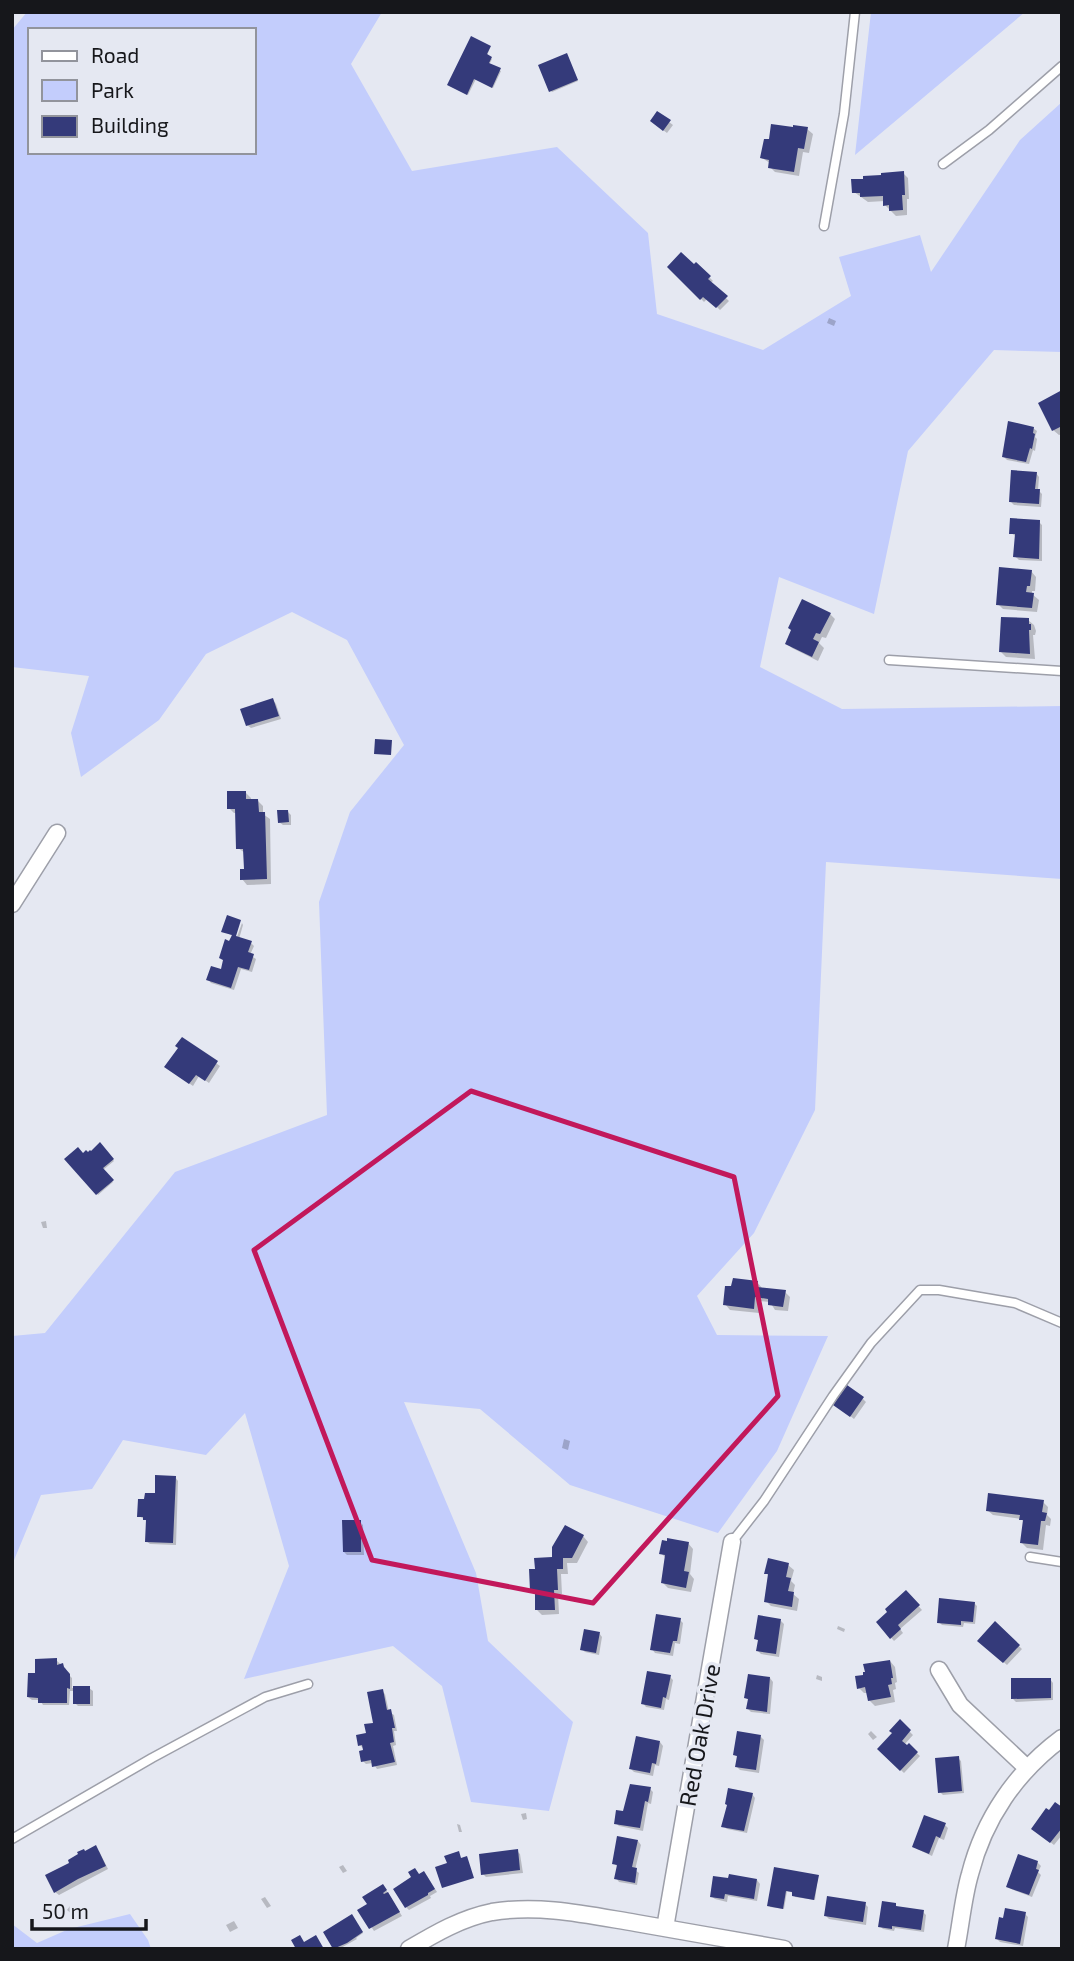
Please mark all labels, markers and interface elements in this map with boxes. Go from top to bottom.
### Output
legend [28,28,256,154]
text: Road [91,42,139,67]
text: Park [91,77,134,102]
text: Building [91,112,169,137]
street label: Red Oak Drive [673,1662,725,1808]
scale bar [32,1888,145,1932]
text: 50 m [42,1898,89,1923]

